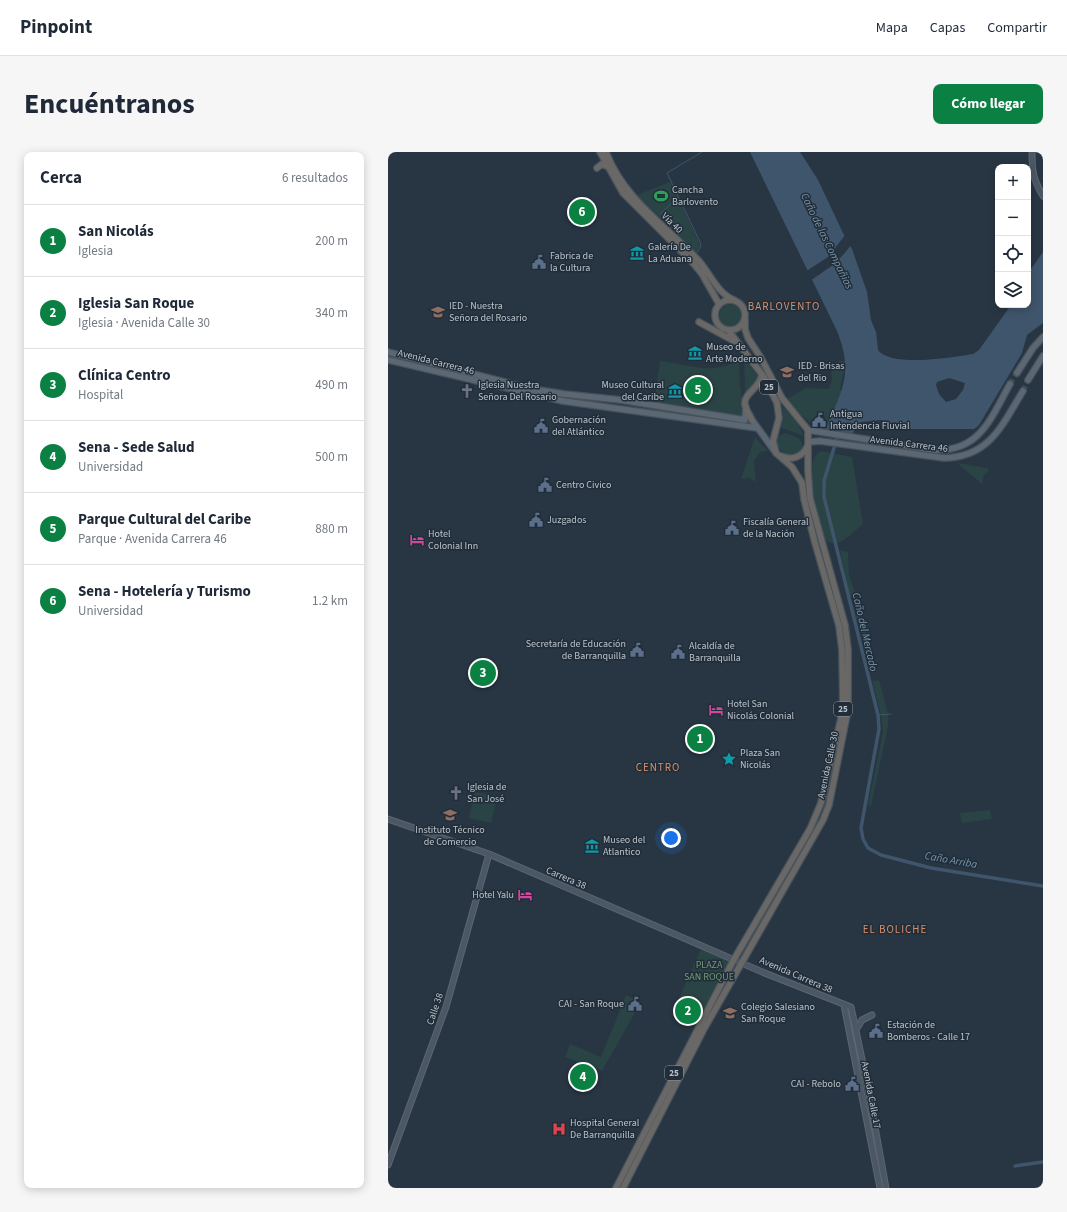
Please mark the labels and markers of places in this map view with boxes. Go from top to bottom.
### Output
place label: Cancha Barlovento [672,183,718,209]
sports icon: Cancha Barlovento [653,188,669,204]
pin: 6 [569,197,595,227]
place label: Galería De La Aduana [648,240,692,266]
museum icon: Galería De La Aduana [629,245,645,261]
place label: Fabrica de la Cultura [550,249,593,275]
public building icon: Fabrica de la Cultura [531,254,547,270]
place label: IED - Nuestra Señora del Rosario [449,299,527,325]
school or university icon: IED - Nuestra Señora del Rosario [430,304,446,320]
place label: Museo de Arte Moderno [706,340,763,366]
museum icon: Museo de Arte Moderno [687,345,703,361]
place label: IED - Brisas del Rio [798,359,844,385]
school or university icon: IED - Brisas del Rio [779,364,795,380]
pin: 5 [685,375,711,405]
place label: Iglesia Nuestra Señora Del Rosario [478,378,557,404]
place label: Museo Cultural del Caribe [601,378,664,404]
church icon: Iglesia Nuestra Señora Del Rosario [459,383,475,399]
museum icon: Museo Cultural del Caribe [667,383,683,399]
place label: Antigua Intendencia Fluvial [830,407,910,433]
public building icon: Antigua Intendencia Fluvial [811,412,827,428]
place label: Gobernación del Atlántico [552,413,606,439]
public building icon: Gobernación del Atlántico [533,418,549,434]
public building icon: Centro Civico [537,477,553,493]
place label: Centro Civico [556,478,611,492]
public building icon: Juzgados [528,512,544,528]
place label: Juzgados [547,513,586,527]
place label: Fiscalía General de la Nación [743,515,809,541]
public building icon: Fiscalía General de la Nación [724,520,740,536]
place label: Hotel Colonial Inn [428,527,478,553]
hotel icon: Hotel Colonial Inn [409,532,425,548]
place label: Secretaría de Educación de Barranquilla [526,637,626,663]
place label: Alcaldía de Barranquilla [689,639,741,665]
public building icon: Secretaría de Educación de Barranquilla [629,642,645,658]
public building icon: Alcaldía de Barranquilla [670,644,686,660]
pin: 3 [470,658,496,688]
place label: Hotel San Nicolás Colonial [727,697,795,723]
hotel icon: Hotel San Nicolás Colonial [708,702,724,718]
pin: 1 [687,724,713,754]
place label: Plaza San Nicolás [740,746,780,772]
place icon: Plaza San Nicolás [721,751,737,767]
place label: Iglesia de San José [467,780,506,806]
church icon: Iglesia de San José [448,785,464,801]
school or university icon: Instituto Técnico de Comercio [442,807,458,823]
place label: Instituto Técnico de Comercio [415,823,485,849]
place label: Museo del Atlantico [603,833,646,859]
museum icon: Museo del Atlantico [584,838,600,854]
hotel icon: Hotel Yalu [517,887,533,903]
place label: Hotel Yalu [472,888,514,902]
public building icon: CAI - San Roque [627,996,643,1012]
pin: 2 [675,996,701,1026]
place label: CAI - San Roque [558,997,624,1011]
place label: Colegio Salesiano San Roque [741,1000,815,1026]
school or university icon: Colegio Salesiano San Roque [722,1005,738,1021]
place label: Estación de Bomberos - Calle 17 [887,1018,970,1044]
public building icon: Estación de Bomberos - Calle 17 [868,1023,884,1039]
pin: 4 [570,1062,596,1092]
public building icon: CAI - Rebolo [844,1076,860,1092]
place label: CAI - Rebolo [791,1077,841,1091]
place label: Hospital General De Barranquilla [570,1116,640,1142]
hospital icon: Hospital General De Barranquilla [551,1121,567,1137]

